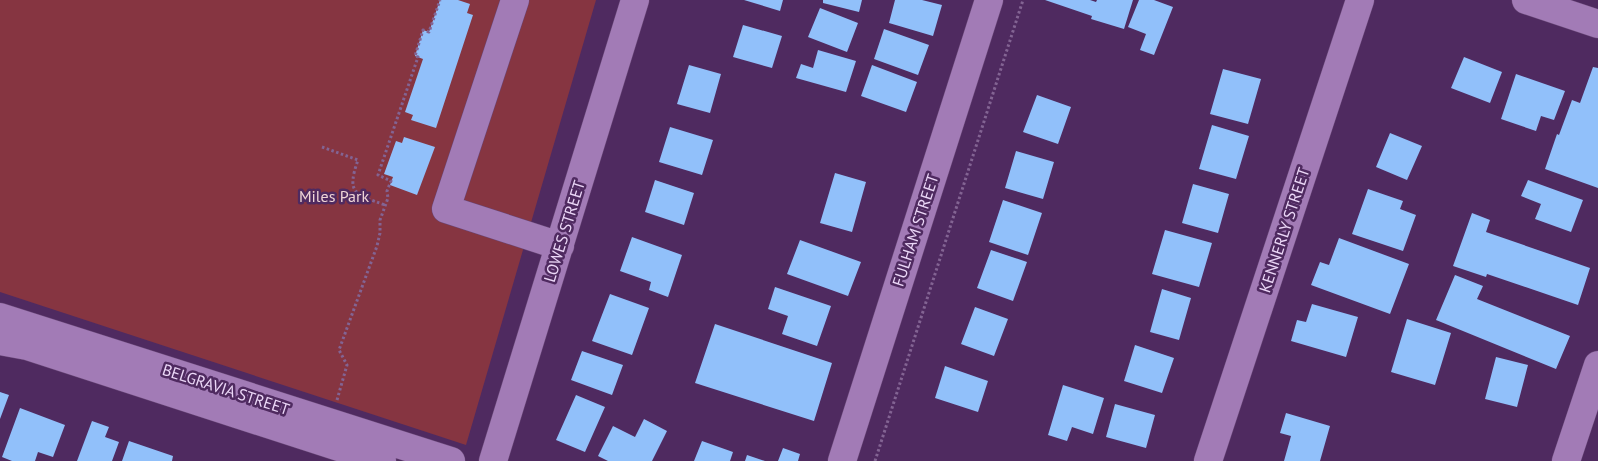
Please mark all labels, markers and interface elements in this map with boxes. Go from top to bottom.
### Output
street label: KENNERLY STREET [1254,165,1314,295]
street label: FULHAM STREET [887,171,943,289]
street label: LOWES STREET [539,178,589,284]
park label: Miles Park [299,186,369,206]
street label: BELGRAVIA STREET [160,359,292,419]

